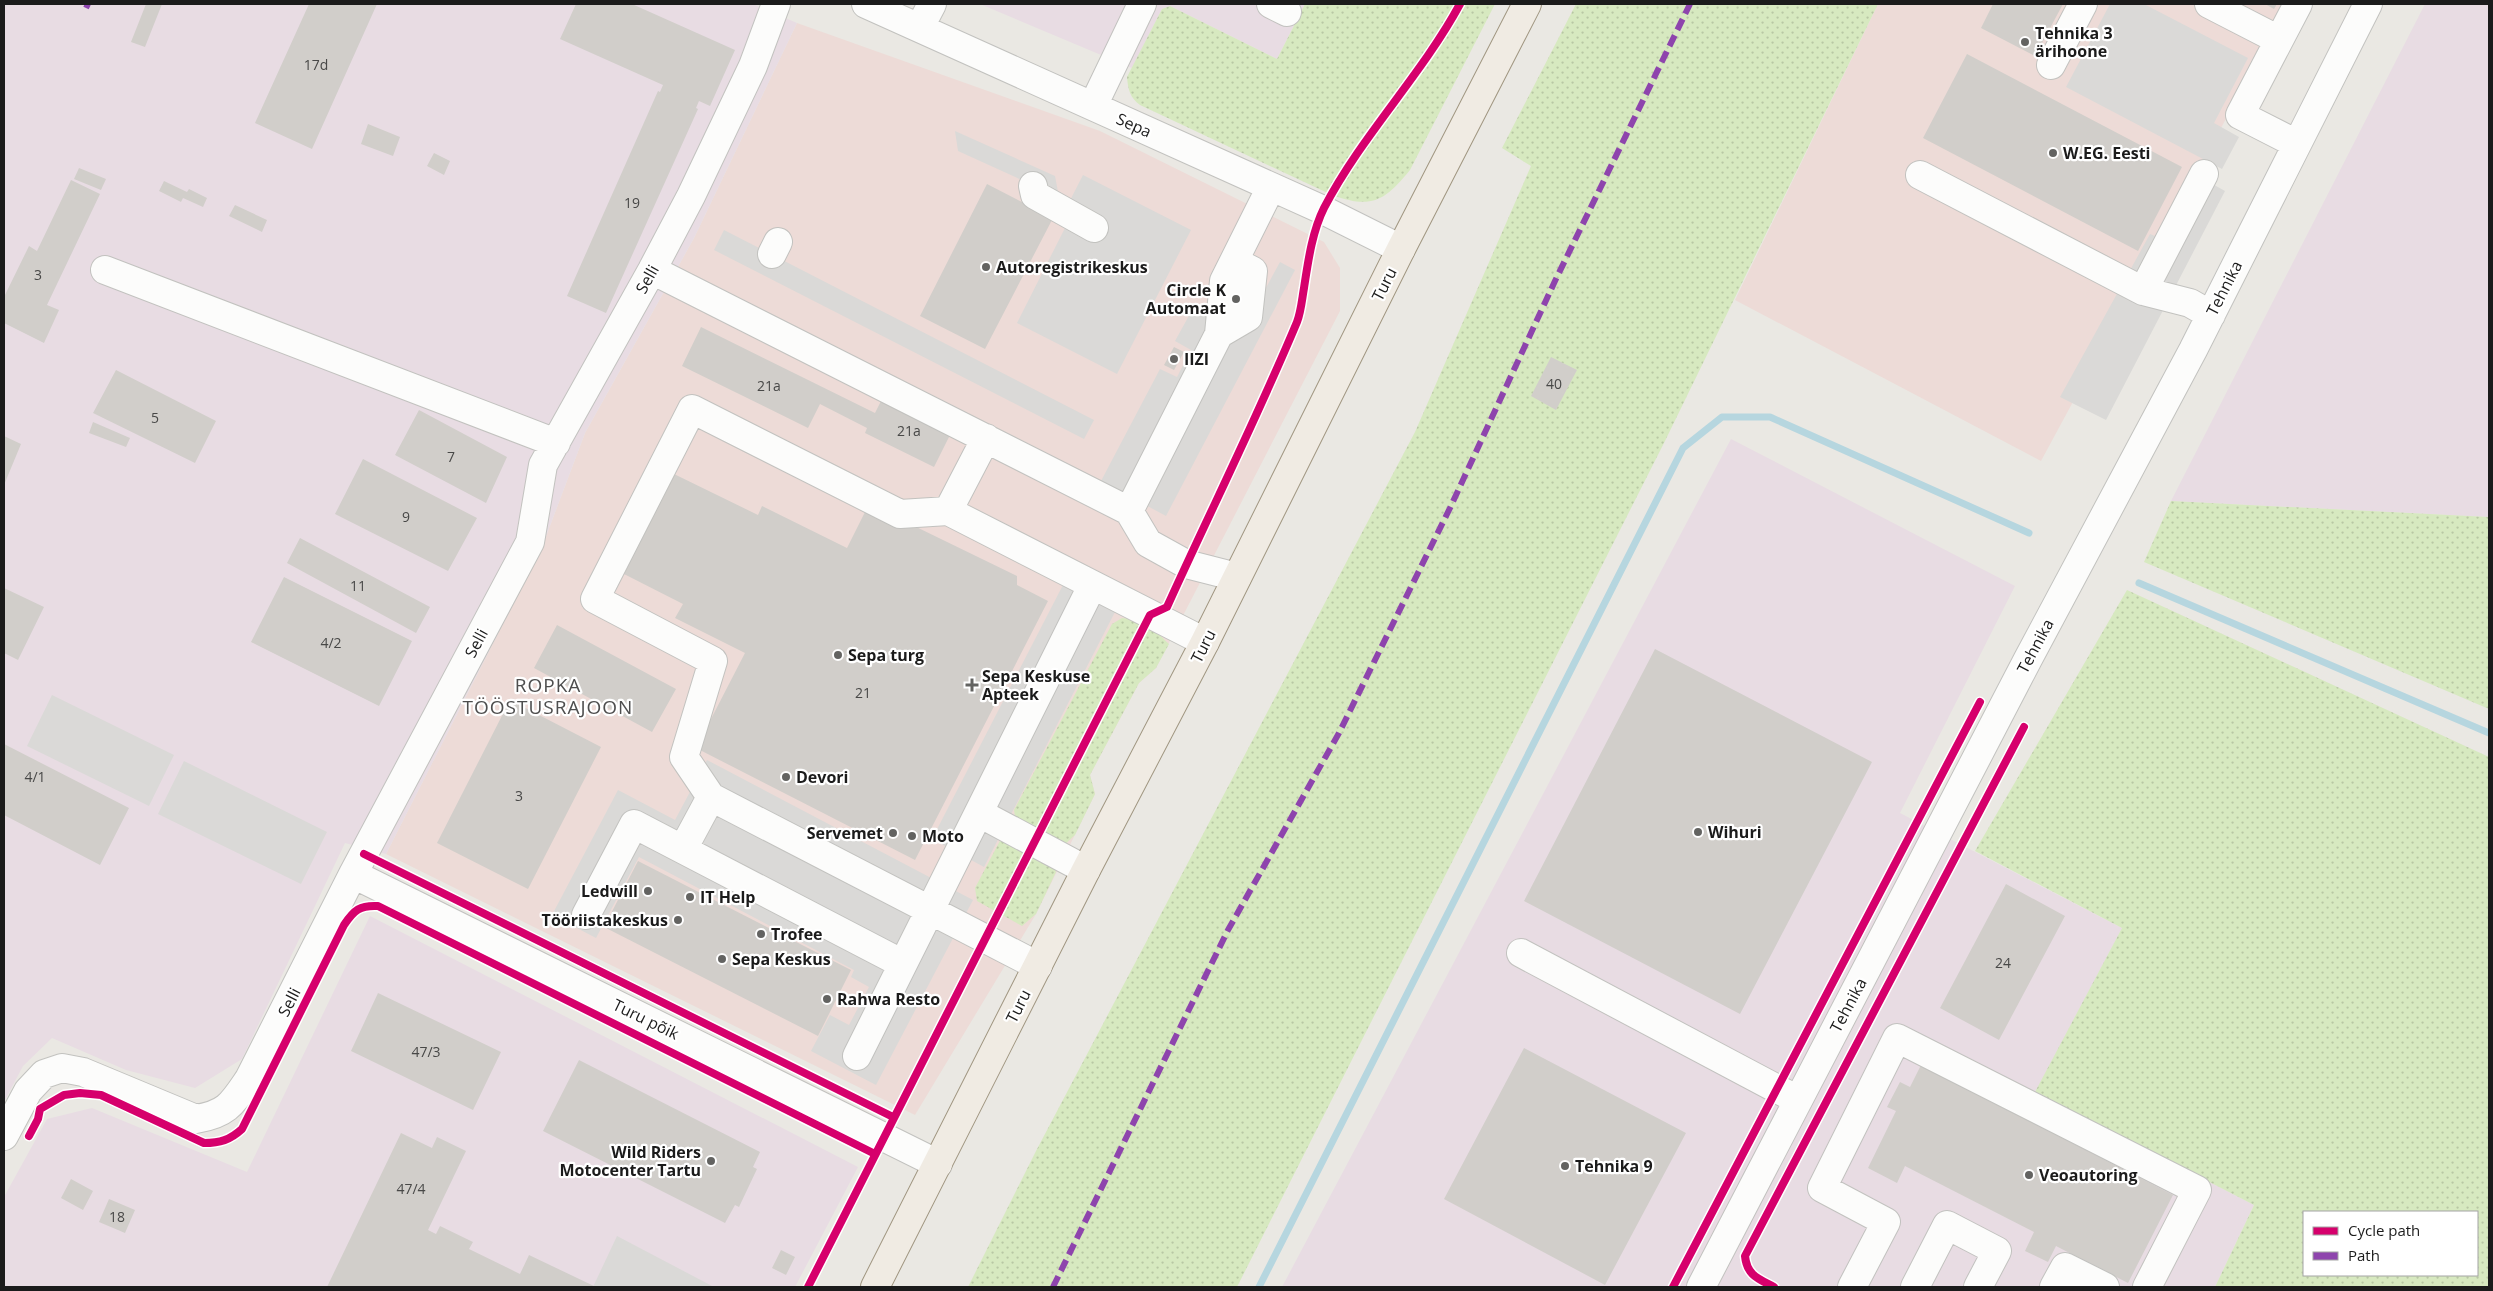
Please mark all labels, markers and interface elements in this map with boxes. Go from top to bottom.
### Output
place label: Tehnika 3 ärihoone [2035,22,2113,62]
marker: Tehnika 3 ärihoone [2019,36,2031,48]
house number: 17d [304,55,328,74]
street label: Sepa [1113,108,1155,142]
place label: W.EG. Eesti [2063,142,2151,164]
marker: W.EG. Eesti [2047,147,2059,159]
house number: 19 [624,193,640,212]
place label: Autoregistrikeskus [996,256,1148,278]
street label: Tehnika [2201,257,2247,319]
street label: Selli [630,261,664,297]
marker: Autoregistrikeskus [980,261,992,273]
street label: Turu [1366,263,1402,305]
house number: 3 [34,265,42,284]
place label: Circle K Automaat [1146,279,1226,319]
marker: Circle K Automaat [1230,293,1242,305]
place label: IIZI [1184,348,1209,370]
marker: IIZI [1168,353,1180,365]
house number: 40 [1546,374,1562,393]
house number: 21a [757,376,781,395]
house number: 5 [151,408,159,427]
house number: 21a [897,421,921,440]
house number: 7 [447,447,455,466]
house number: 9 [402,507,410,526]
house number: 11 [350,576,366,595]
street label: Tehnika [2011,615,2059,677]
street label: Selli [459,625,493,661]
street label: Turu [1185,625,1221,667]
house number: 4/2 [320,633,342,652]
place label: Sepa turg [848,644,924,666]
marker: Sepa turg [832,649,844,661]
place label: Sepa Keskuse Apteek [982,665,1090,705]
district label: ROPKA TÖÖSTUSRAJOON [463,672,633,720]
marker: Sepa Keskuse Apteek [966,679,978,691]
house number: 21 [855,683,871,702]
place label: Devori [796,766,848,788]
house number: 4/1 [24,767,46,786]
marker: Devori [780,771,792,783]
house number: 3 [515,786,523,805]
place label: Wihuri [1708,821,1762,843]
place label: Servemet [807,822,883,844]
place label: Moto [922,825,964,847]
marker: Wihuri [1692,826,1704,838]
marker: Servemet [887,827,899,839]
marker: Moto [906,830,918,842]
place label: Ledwill [581,880,638,902]
marker: Ledwill [642,885,654,897]
place label: IT Help [700,886,755,908]
marker: IT Help [684,891,696,903]
place label: Tööriistakeskus [542,909,668,931]
marker: Tööriistakeskus [672,914,684,926]
place label: Trofee [771,923,823,945]
marker: Trofee [755,928,767,940]
place label: Sepa Keskus [732,948,831,970]
marker: Sepa Keskus [716,953,728,965]
house number: 24 [1995,953,2011,972]
street label: Tehnika [1824,974,1872,1036]
street label: Selli [272,984,306,1020]
street label: Turu [1000,985,1036,1027]
place label: Rahwa Resto [837,988,940,1010]
marker: Rahwa Resto [821,993,833,1005]
street label: Turu põik [609,994,683,1045]
house number: 47/3 [411,1042,441,1061]
place label: Wild Riders Motocenter Tartu [559,1141,701,1181]
marker: Wild Riders Motocenter Tartu [705,1155,717,1167]
place label: Tehnika 9 [1575,1155,1653,1177]
marker: Tehnika 9 [1559,1160,1571,1172]
place label: Veoautoring [2039,1164,2138,1186]
marker: Veoautoring [2023,1169,2035,1181]
house number: 47/4 [396,1179,426,1198]
house number: 18 [109,1207,125,1226]
legend [2303,1211,2478,1276]
text: Cycle path [2348,1220,2420,1240]
text: Path [2348,1245,2380,1265]

